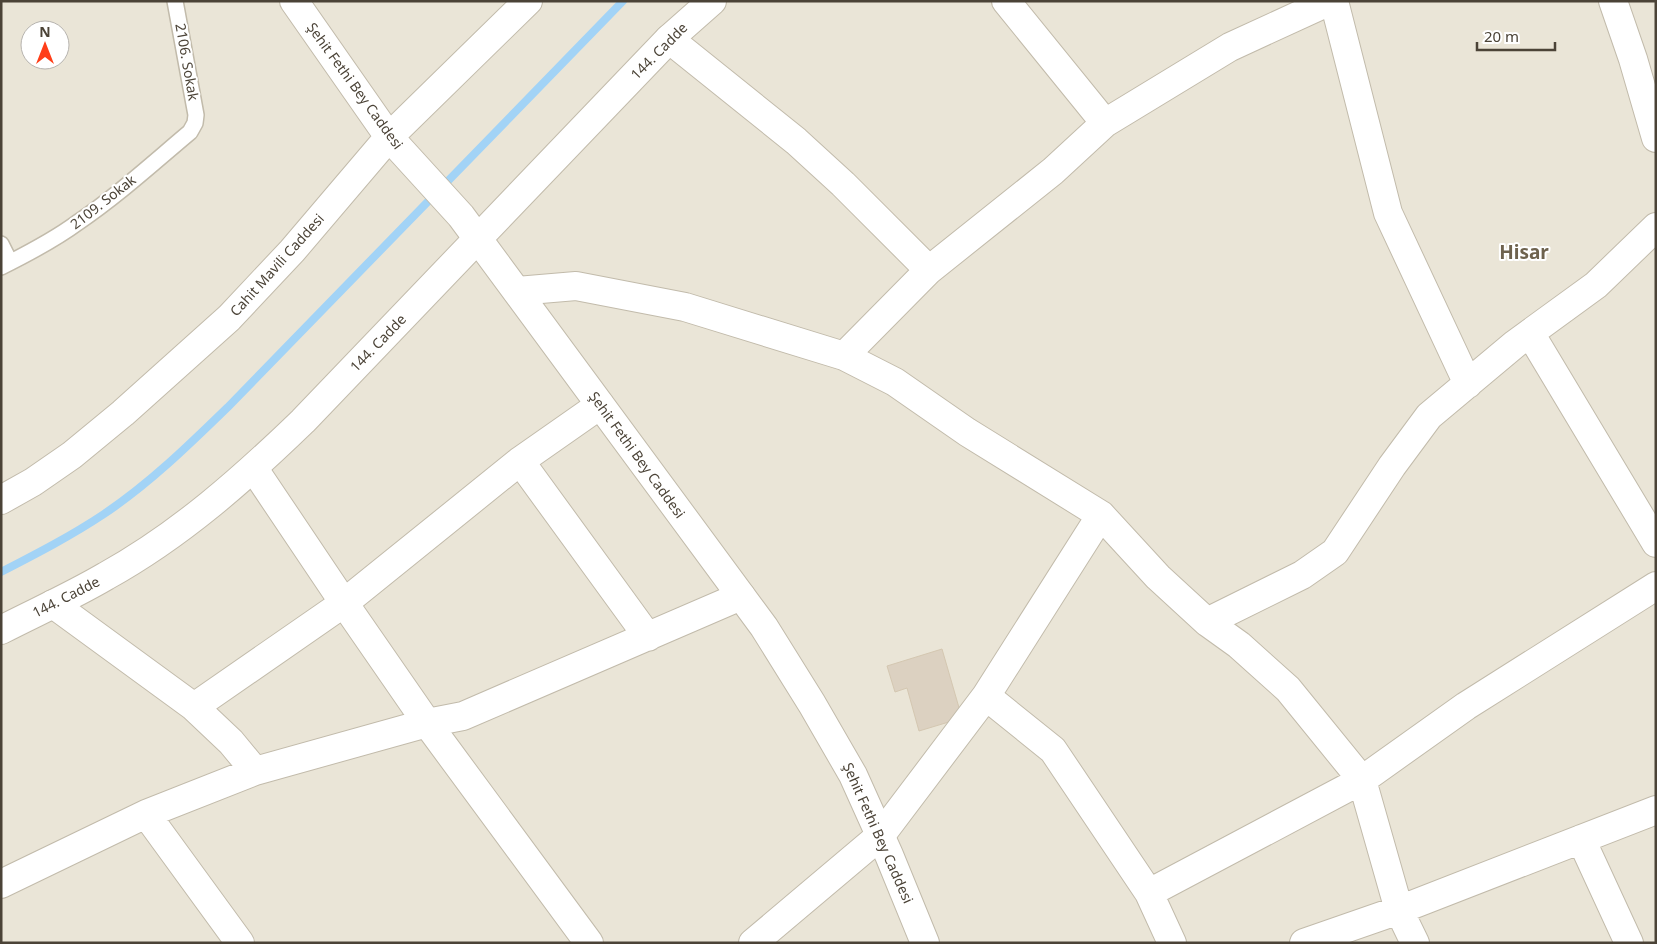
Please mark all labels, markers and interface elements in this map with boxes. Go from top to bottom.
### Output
street label: 144. Cadde [626,18,691,83]
street label: Şehit Fethi Bey Caddesi [303,19,408,153]
north arrow [20,20,70,70]
scale bar [1477,20,1554,52]
text: N [39,22,51,41]
street label: 2106. Sokak [171,22,204,103]
text: 20 m [1484,26,1519,46]
street label: 2109. Sokak [66,170,140,233]
street label: Cahit Mavili Caddesi [225,209,328,320]
district label: Hisar [1499,239,1549,265]
street label: 144. Cadde [345,310,410,376]
street label: Şehit Fethi Bey Caddesi [585,388,690,522]
street label: 144. Cadde [29,571,103,622]
street label: Şehit Fethi Bey Caddesi [839,759,918,906]

